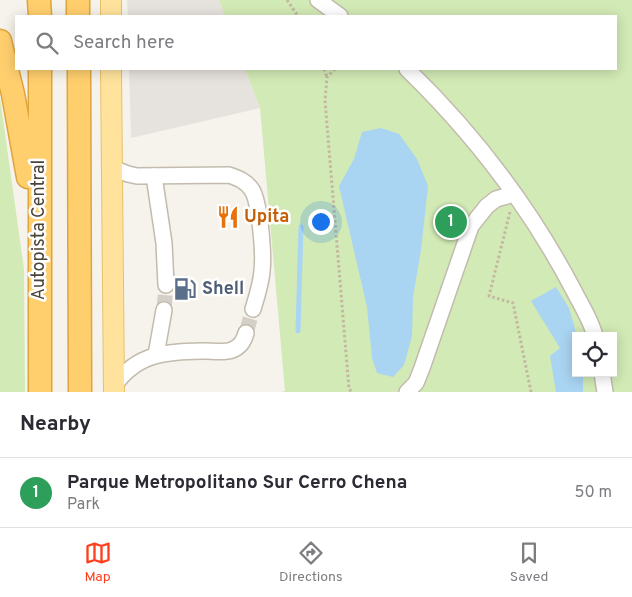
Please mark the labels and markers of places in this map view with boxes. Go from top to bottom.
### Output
pin: 1 [435,203,467,241]
restaurant icon: Upita [215,204,241,230]
place label: Upita [244,206,289,229]
fuel station icon: Shell [172,276,198,302]
place label: Shell [202,278,244,301]

